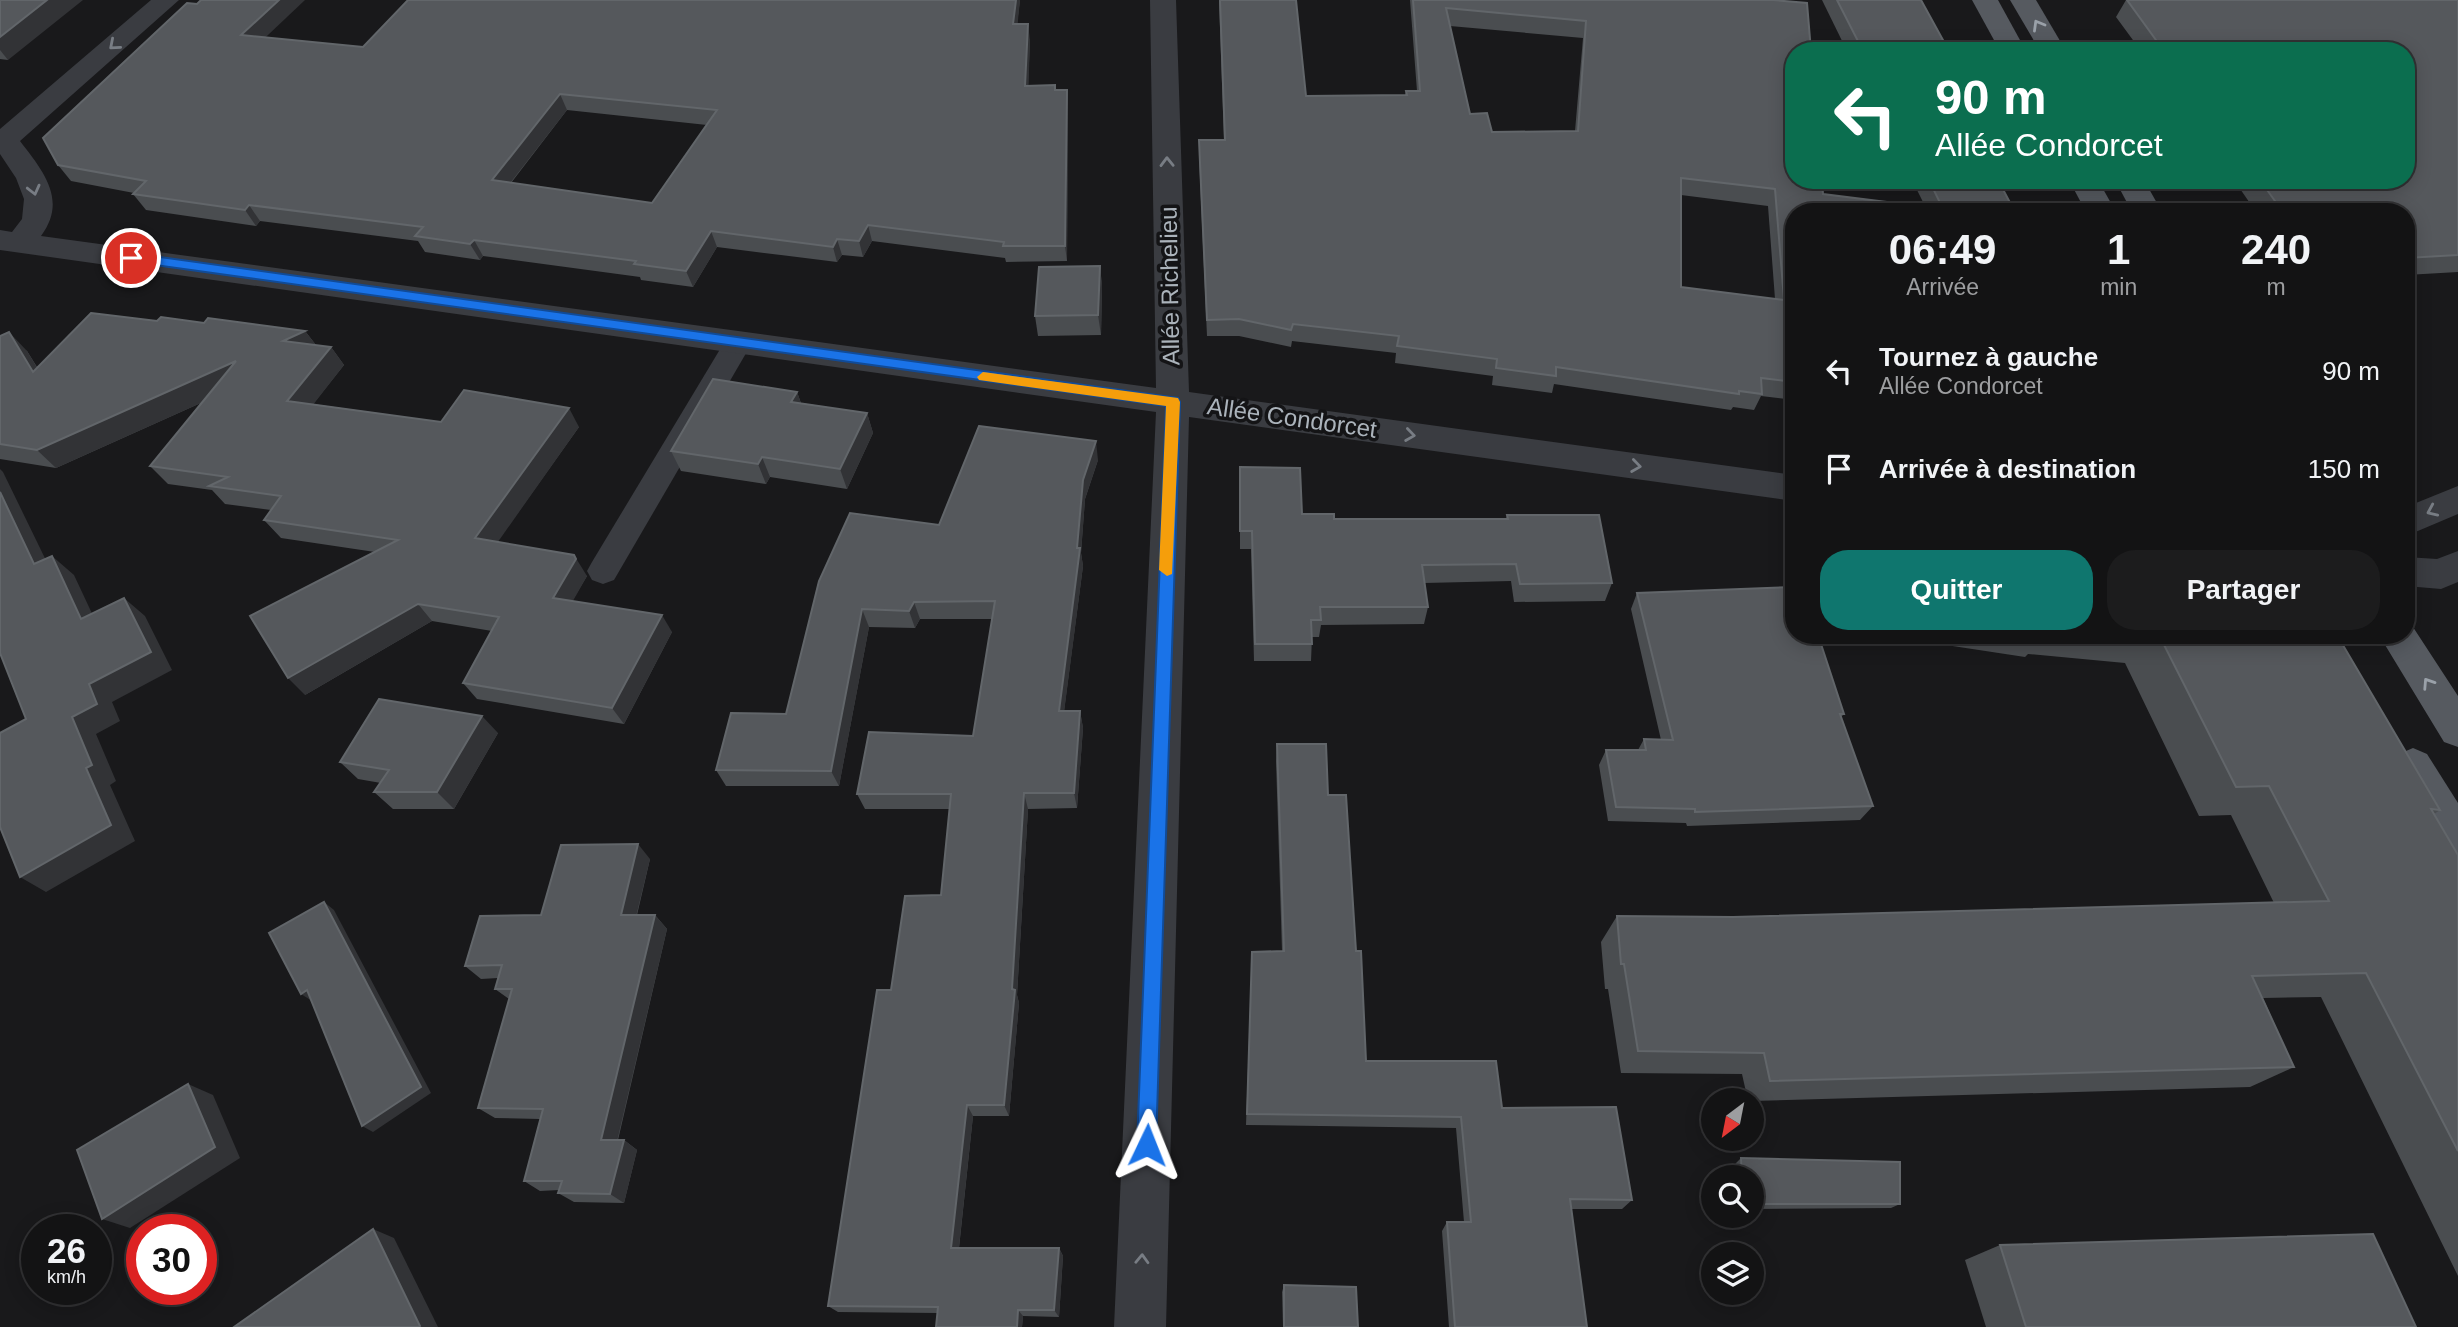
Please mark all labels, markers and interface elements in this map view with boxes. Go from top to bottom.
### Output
one-way arrow [2033,20,2046,33]
one-way arrow [109,37,122,49]
icon: left [1820,70,1911,161]
text: 90 m [1935,70,2047,124]
text: Allée Condorcet [1935,127,2163,163]
one-way arrow [1159,157,1175,167]
one-way arrow [26,184,40,196]
street label: Allée Richelieu [1155,206,1184,366]
text: 06:49 [1889,226,1996,273]
text: 1 [2107,226,2130,273]
text: 240 [2241,226,2311,273]
pin [101,228,161,288]
icon: arrive [112,239,150,277]
text: Arrivée [1906,274,1979,300]
text: min [2100,274,2137,300]
text: m [2267,274,2286,300]
text: Tournez à gauche [1879,342,2098,372]
icon: left [1820,352,1858,390]
text: 90 m [2322,356,2380,386]
text: Allée Condorcet [1879,373,2043,399]
street label: Allée Condorcet [1206,392,1379,443]
one-way arrow [1404,427,1416,442]
icon: arrive [1820,450,1858,488]
text: Arrivée à destination [1879,454,2136,484]
text: 150 m [2308,454,2380,484]
one-way arrow [1630,458,1641,473]
one-way arrow [2427,503,2439,517]
button: Quitter [1820,550,2093,630]
button: Partager [2107,550,2380,630]
one-way arrow [2424,678,2436,691]
north arrow [1701,1088,1764,1152]
map controls [1701,1088,1764,1305]
position arrow [1110,1108,1184,1182]
button: search [1701,1165,1764,1228]
speed limit sign: 30 [126,1214,217,1305]
text: 26 [47,1231,86,1270]
button: layers [1701,1242,1764,1305]
one-way arrow [1135,1253,1150,1264]
text: km/h [47,1267,86,1287]

